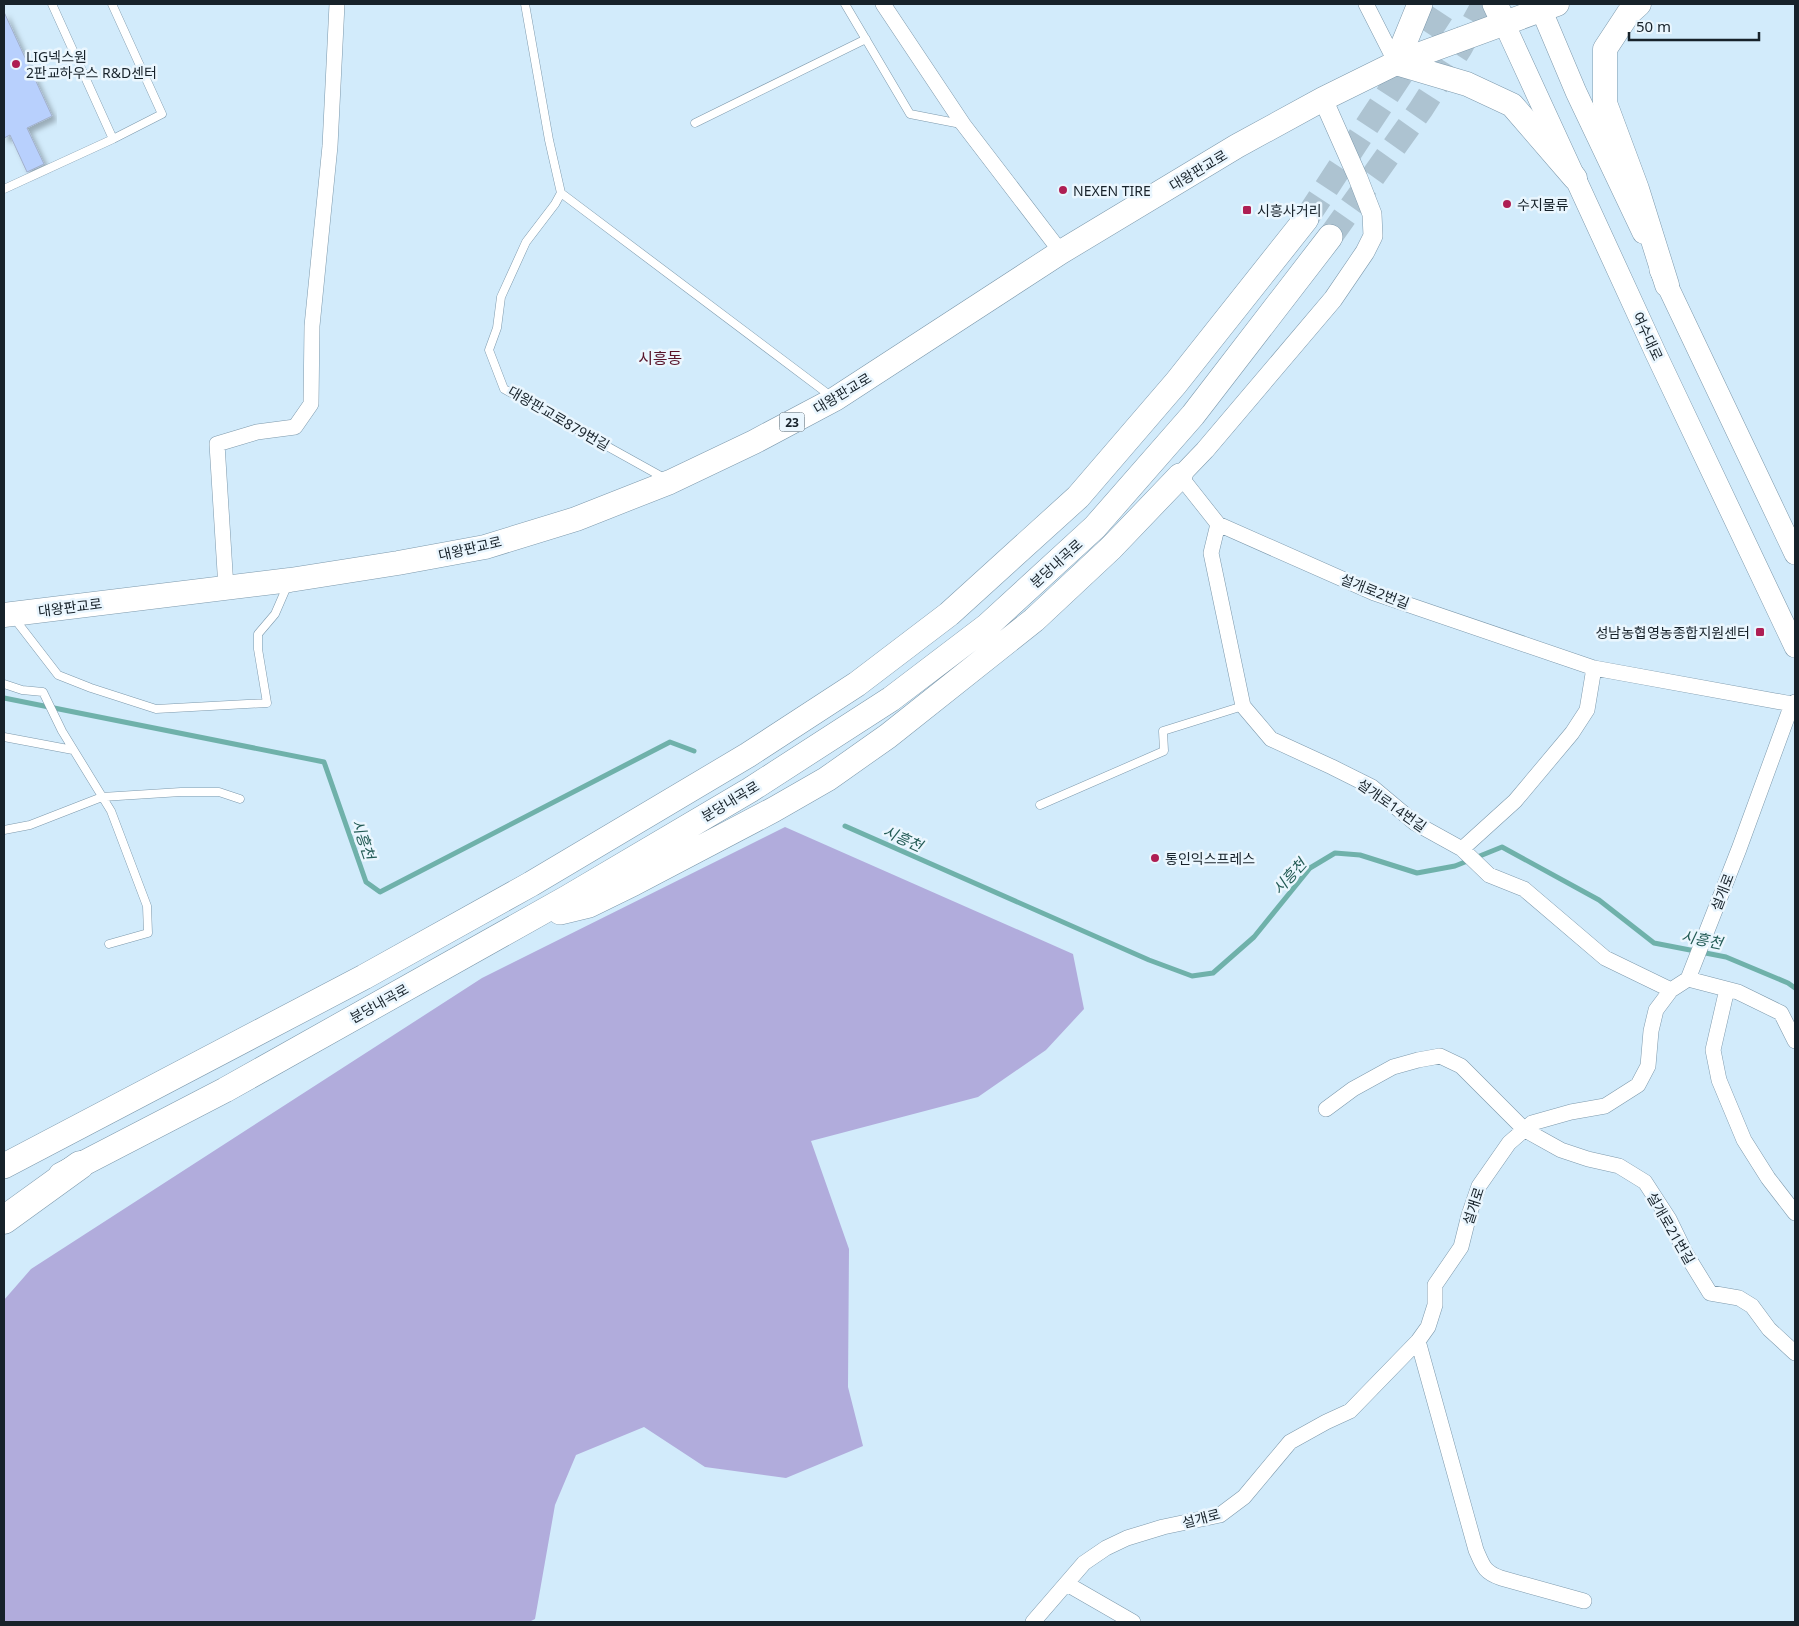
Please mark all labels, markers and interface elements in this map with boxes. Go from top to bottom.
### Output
scale bar [1629,10,1759,42]
text: 50 m [1636,16,1671,36]
place label: LIG넥스원 2판교하우스 R&D센터 [26,47,157,82]
marker: LIG넥스원 2판교하우스 R&D센터 [10,58,22,70]
street label: 대왕판교로 [1166,145,1231,195]
place label: NEXEN TIRE [1073,181,1151,200]
marker: NEXEN TIRE [1057,184,1069,196]
place label: 수지물류 [1517,195,1569,214]
marker: 수지물류 [1501,198,1513,210]
place label: 시흥사거리 [1257,201,1321,220]
marker: 시흥사거리 [1241,204,1253,216]
street label: 여수대로 [1629,309,1668,363]
district label: 시흥동 [638,347,682,369]
street label: 대왕판교로 [810,368,875,418]
street label: 대왕판교로879번길 [505,381,613,455]
road number: 23 [780,412,804,432]
street label: 대왕판교로 [436,531,504,565]
street label: 분당내곡로 [1026,534,1086,592]
street label: 설개로2번길 [1338,569,1412,613]
street label: 대왕판교로 [37,594,103,620]
place label: 성남농협영농종합지원센터 [1595,623,1750,642]
marker: 성남농협영농종합지원센터 [1754,626,1766,638]
street label: 설개로14번길 [1354,774,1430,836]
street label: 분당내곡로 [698,776,763,826]
water label: 시흥천 [348,816,381,864]
water label: 시흥천 [880,820,928,856]
place label: 통인익스프레스 [1165,849,1255,868]
marker: 통인익스프레스 [1149,852,1161,864]
water label: 시흥천 [1268,852,1312,898]
street label: 설개로 [1706,870,1738,913]
water label: 시흥천 [1680,925,1726,953]
street label: 분당내곡로 [346,979,412,1027]
street label: 설개로 [1458,1185,1488,1227]
street label: 설개로21번길 [1643,1188,1699,1268]
street label: 설개로 [1180,1504,1222,1532]

